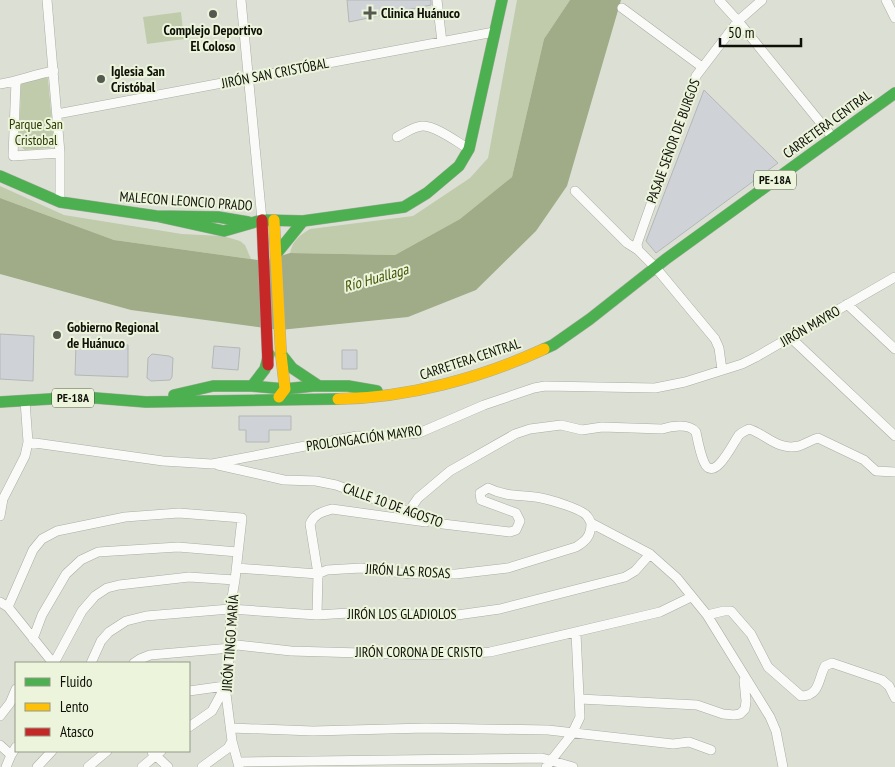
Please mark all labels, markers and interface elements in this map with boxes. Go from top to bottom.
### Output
place label: Clinica Huánuco [381,4,460,22]
marker: Clinica Huánuco [363,6,377,20]
marker: Complejo Deportivo El Coloso [207,8,219,20]
scale bar [720,15,801,47]
place label: Complejo Deportivo El Coloso [164,21,262,55]
text: 50 m [728,23,754,42]
street label: JIRÓN SAN CRISTÓBAL [219,54,330,92]
place label: Iglesia San Cristóbal [111,62,165,96]
marker: Iglesia San Cristóbal [95,73,107,85]
street label: PASAJE SEÑOR DE BURGOS [642,76,704,206]
street label: CARRETERA CENTRAL [779,86,875,162]
park label: Parque San Cristobal [9,115,63,149]
road number: PE-18A [754,170,796,190]
street label: MALECON LEONCIO PRADO [119,187,253,215]
water label: Río Huallaga [341,259,411,296]
street label: JIRÓN MAYRO [776,301,843,351]
place label: Gobierno Regional de Huánuco [67,318,159,352]
marker: Gobierno Regional de Huánuco [51,329,63,341]
street label: CARRETERA CENTRAL [417,334,523,384]
road number: PE-18A [52,388,94,408]
street label: PROLONGACIÓN MAYRO [305,421,423,455]
street label: CALLE 10 DE AGOSTO [341,479,446,532]
street label: JIRÓN LAS ROSAS [364,560,451,582]
street label: JIRÓN TINGO MARÍA [218,593,242,693]
street label: JIRÓN LOS GLADIOLOS [346,605,457,623]
street label: JIRÓN CORONA DE CRISTO [354,643,483,661]
legend [15,662,190,752]
text: Fluido [60,672,92,691]
text: Lento [60,697,89,716]
text: Atasco [60,722,94,741]

